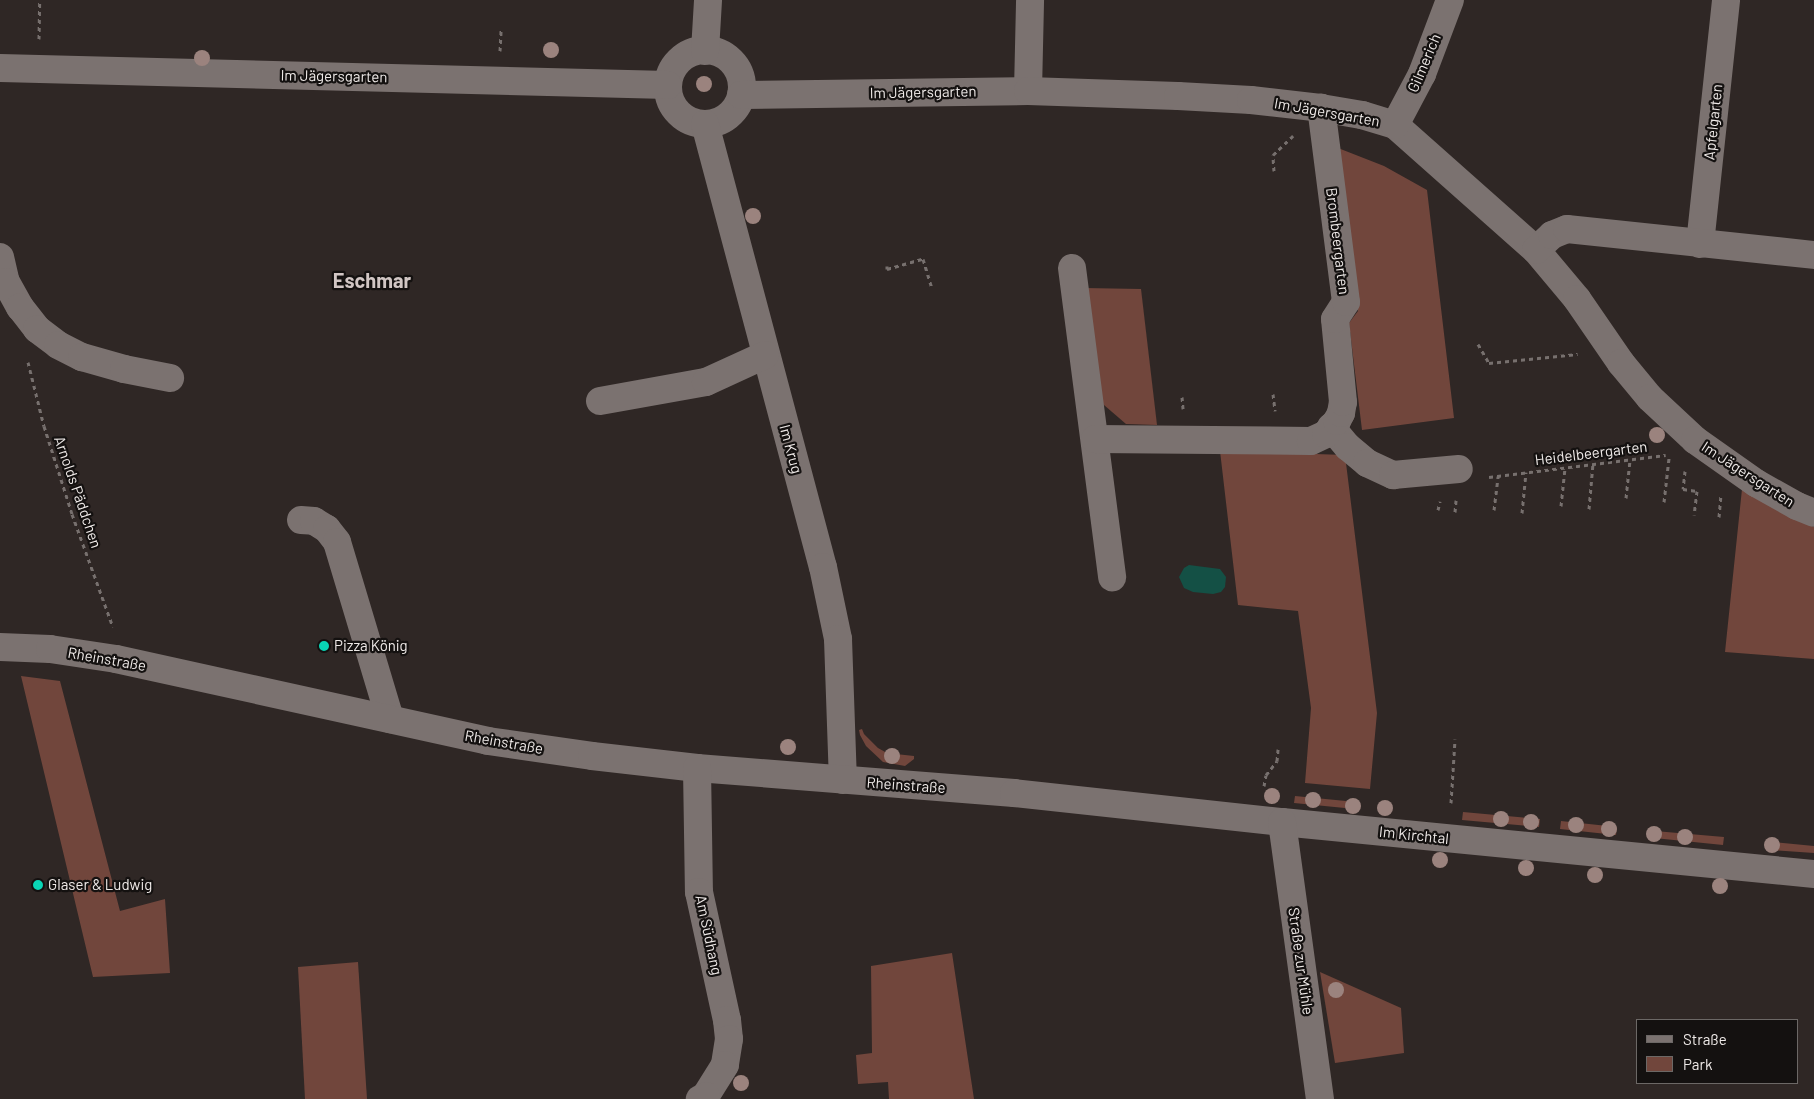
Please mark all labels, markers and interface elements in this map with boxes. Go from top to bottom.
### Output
street label: Gilmerich [1404,31,1444,95]
street label: Im Jägersgarten [280,66,388,86]
street label: Im Jägersgarten [869,82,977,102]
street label: Apfelgarten [1700,83,1726,161]
street label: Im Jägersgarten [1273,94,1381,130]
street label: Brombeergarten [1323,187,1353,295]
district label: Eschmar [333,268,411,292]
street label: Im Krug [776,423,806,475]
street label: Arnolds Päddchen [50,434,106,550]
street label: Heidelbeergarten [1534,437,1648,469]
street label: Im Jägersgarten [1698,437,1798,511]
place label: Pizza König [334,637,408,655]
marker: Pizza König [318,640,330,652]
street label: Rheinstraße [66,643,148,675]
street label: Rheinstraße [463,726,545,758]
street label: Rheinstraße [866,773,946,797]
street label: Im Kirchtal [1378,822,1450,848]
place label: Glaser & Ludwig [48,876,152,894]
marker: Glaser & Ludwig [32,879,44,891]
street label: Am Südhang [692,893,726,977]
street label: Straße zur Mühle [1285,906,1317,1016]
legend [1636,1019,1799,1084]
text: Straße [1683,1030,1727,1048]
text: Park [1683,1055,1712,1073]

